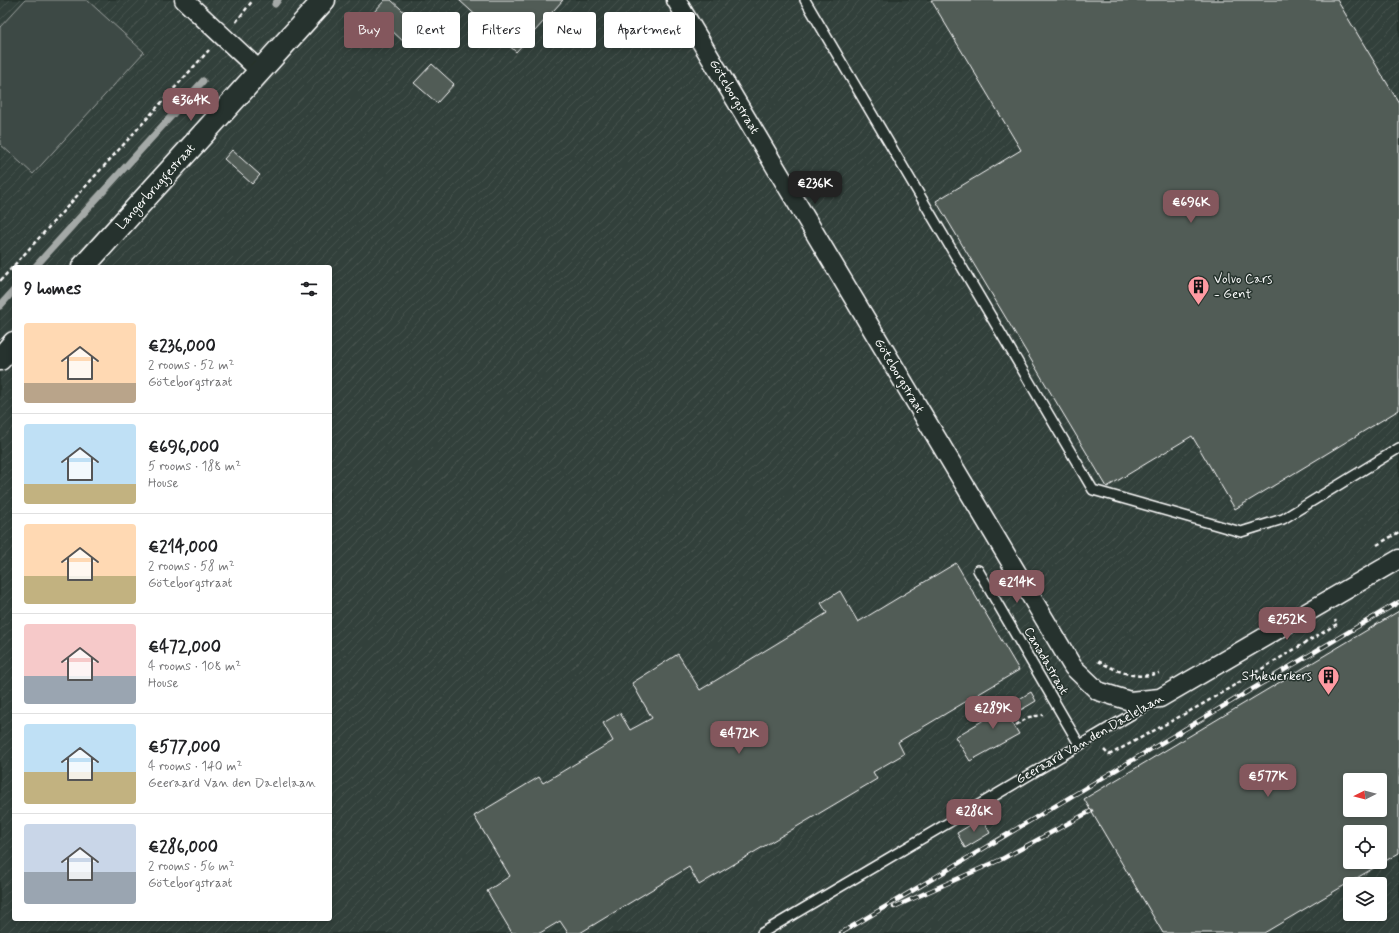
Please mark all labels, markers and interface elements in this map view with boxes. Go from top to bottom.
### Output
chip: Buy [344,12,394,48]
chip: Rent [402,12,460,48]
chip: Filters [468,12,535,48]
chip: New [543,12,596,48]
chip: Apartment [604,12,695,48]
street label: Göteborgstraat [705,56,763,138]
pin: €364K [163,88,219,122]
text: €364K [172,92,210,109]
street label: Langerbruggestraat [113,140,201,235]
pin: €236K [787,171,843,205]
text: €236K [797,175,833,192]
pin: €696K [1163,190,1219,224]
text: €696K [1172,194,1210,211]
place label: Volvo Cars - Gent [1214,271,1272,303]
building icon: Volvo Cars - Gent [1186,273,1212,306]
text: 9 homes [24,278,81,300]
icon: filters [298,278,320,300]
text: €236,000 [148,335,216,357]
street label: Göteborgstraat [870,335,928,417]
icon: home [56,339,104,387]
text: 2 rooms · 52 m² [148,357,234,374]
text: Göteborgstraat [148,374,232,391]
text: €696,000 [148,436,219,458]
icon: home [56,440,104,488]
text: 5 rooms · 188 m² [148,458,241,475]
text: House [148,475,179,492]
text: €214,000 [148,536,218,558]
icon: home [56,540,104,588]
text: 2 rooms · 58 m² [148,558,235,575]
pin: €214K [989,570,1045,604]
text: €214K [998,574,1036,591]
text: Göteborgstraat [148,575,232,592]
pin: €252K [1259,607,1315,641]
text: €252K [1268,611,1306,628]
street label: Canadastraat [1020,624,1072,698]
text: €472,000 [148,636,221,658]
icon: home [56,640,104,688]
text: 4 rooms · 108 m² [148,658,241,675]
building icon: Stukwerkers [1315,663,1341,696]
place label: Stukwerkers [1242,668,1312,685]
text: House [148,675,179,692]
street label: Geeraard Van den Daelelaan [1013,690,1167,788]
pin: €289K [965,696,1021,730]
text: €289K [974,700,1012,717]
pin: €472K [711,721,767,755]
text: €472K [719,725,759,742]
text: €577,000 [148,736,221,758]
icon: home [56,740,104,788]
text: 4 rooms · 140 m² [148,758,242,775]
pin: €577K [1240,764,1296,798]
text: €577K [1248,768,1288,785]
north arrow [1343,773,1387,817]
map controls [1343,773,1387,921]
text: Geeraard Van den Daelelaan [148,775,316,792]
pin: €286K [946,799,1002,833]
text: €286K [955,803,993,820]
button: locate [1343,825,1387,869]
text: €286,000 [148,836,218,858]
icon: home [56,840,104,888]
text: 2 rooms · 56 m² [148,858,235,875]
text: Göteborgstraat [148,875,232,892]
button: layers [1343,877,1387,921]

